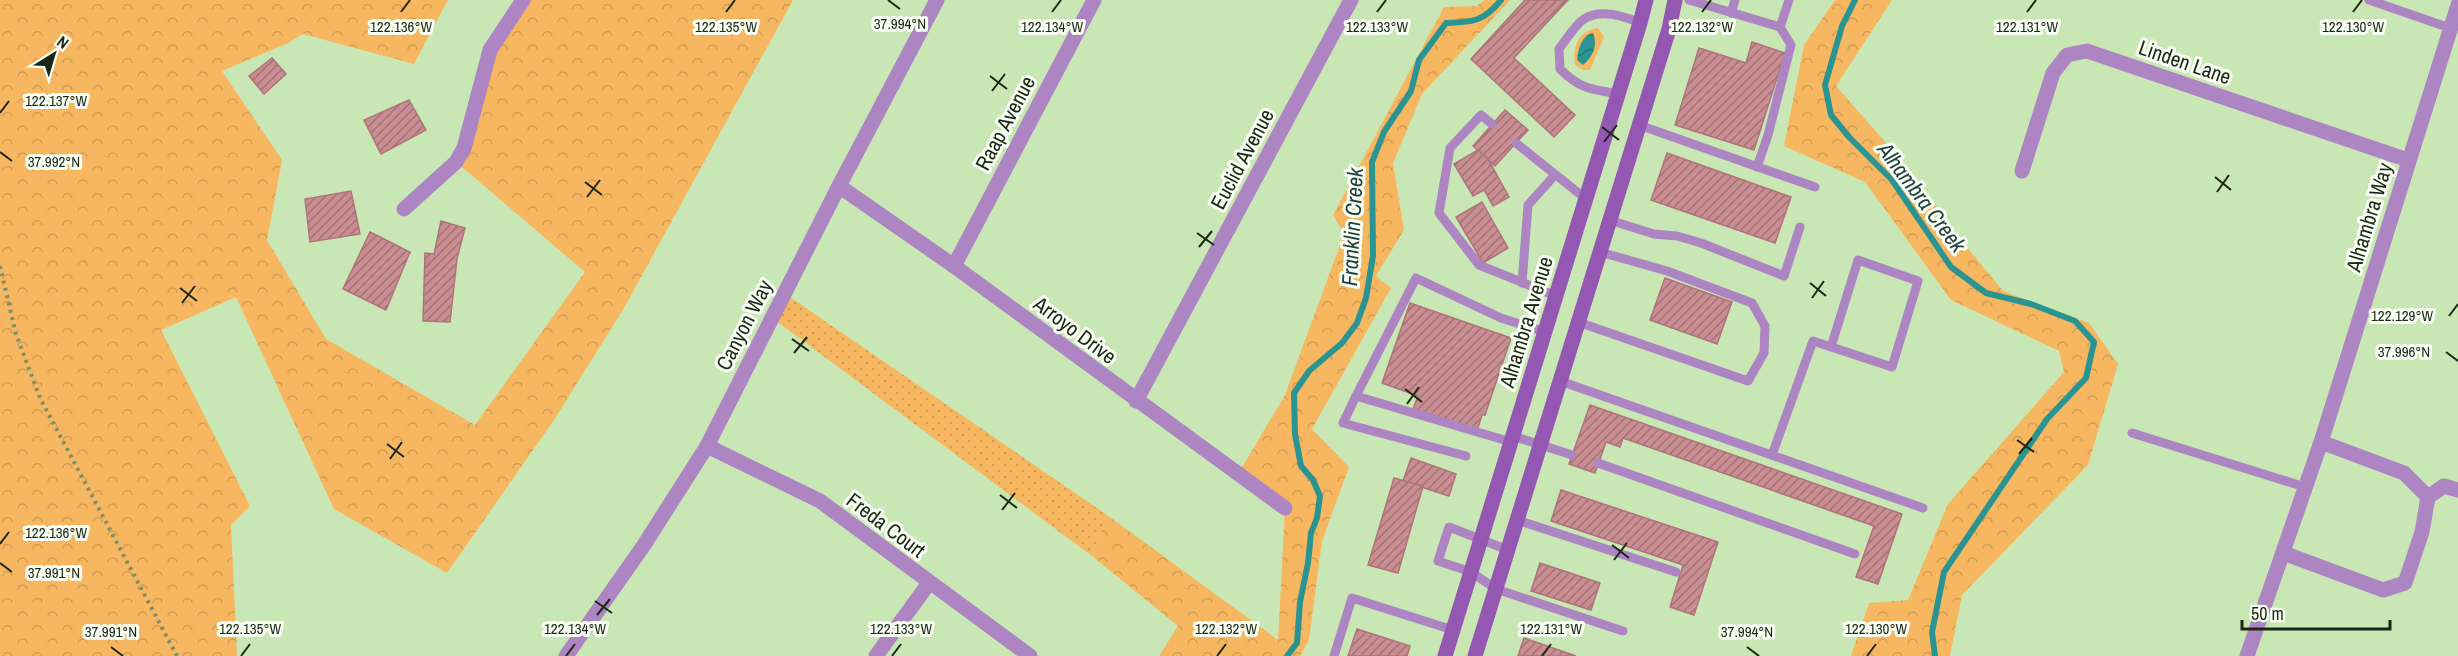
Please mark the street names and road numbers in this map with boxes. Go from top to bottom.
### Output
street label: Linden Lane [2135,33,2235,91]
street label: Raap Avenue [968,71,1042,175]
street label: Euclid Avenue [1203,104,1281,214]
street label: Alhambra Way [2338,159,2399,276]
street label: Alhambra Avenue [1492,253,1560,392]
street label: Canyon Way [709,274,779,375]
street label: Arroyo Drive [1027,289,1122,371]
street label: Freda Court [841,486,932,564]

